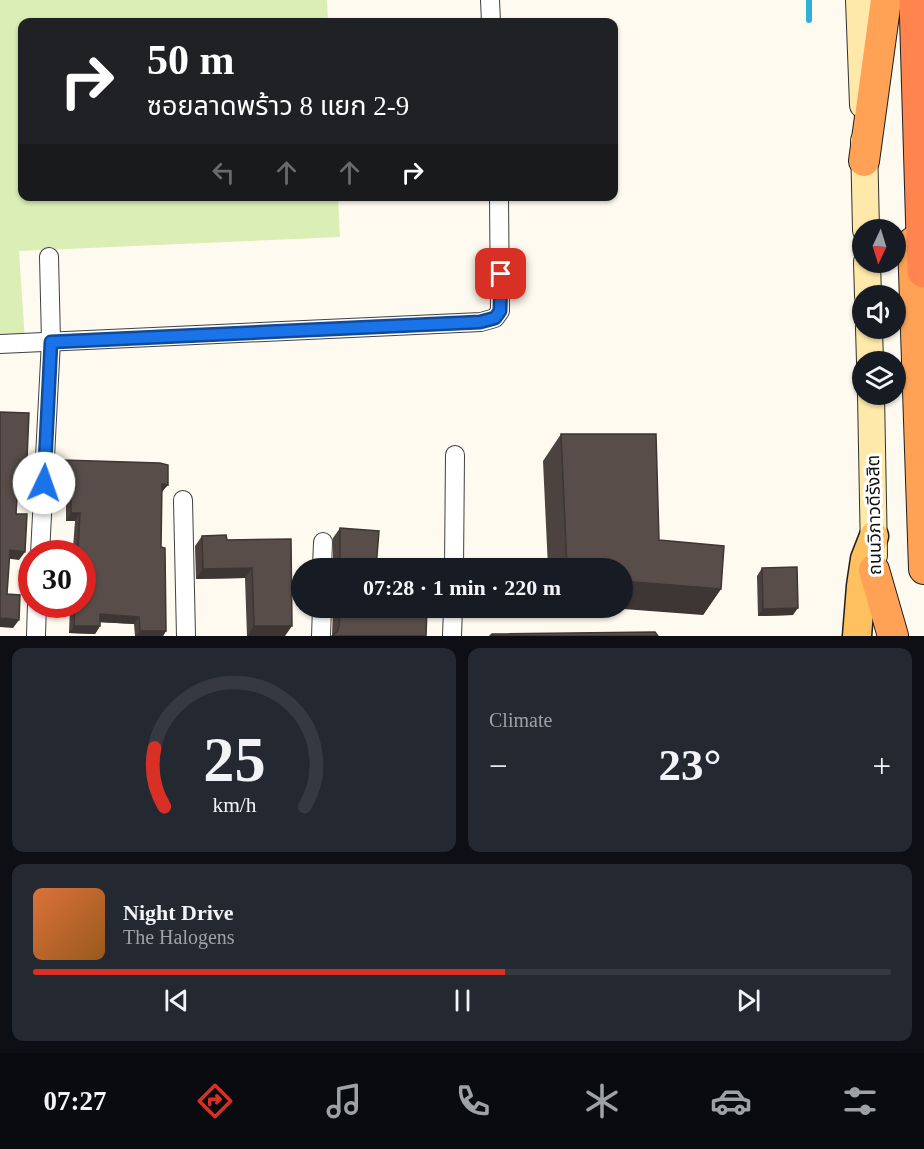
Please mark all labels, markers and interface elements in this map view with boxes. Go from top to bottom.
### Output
text: 50 m [147,37,235,83]
icon: right [48,42,126,120]
text: ซอยลาดพร้าว 8 แยก 2-9 [147,91,409,121]
icon: left [207,156,240,189]
icon: ahead [270,156,303,189]
icon: ahead [333,156,366,189]
icon: right [396,156,429,189]
north arrow [852,219,906,273]
map controls [852,219,906,405]
pin [475,248,526,299]
icon: arrive [484,257,517,290]
button: sound [852,285,906,339]
button: layers [852,351,906,405]
position arrow [12,451,76,515]
street label: ถนนวิภาวดีรังสิต [863,455,885,575]
speed limit sign: 30 [18,540,96,618]
text: 07:28 · 1 min · 220 m [363,575,561,600]
text: Climate [489,709,552,731]
text: 25 [203,725,265,794]
text: 23° [659,740,722,790]
text: − [489,748,508,784]
text: + [872,748,891,784]
text: km/h [212,793,256,817]
text: Night Drive [123,900,234,925]
text: The Halogens [123,926,235,948]
icon: previous [160,984,193,1017]
icon: pause [446,984,479,1017]
icon: next [732,984,765,1017]
icon: directions [194,1080,236,1122]
icon: music [323,1080,365,1122]
icon: phone [452,1080,494,1122]
icon: climate [581,1080,623,1122]
icon: car [710,1080,752,1122]
icon: filters [839,1080,881,1122]
text: 07:27 [44,1086,107,1116]

